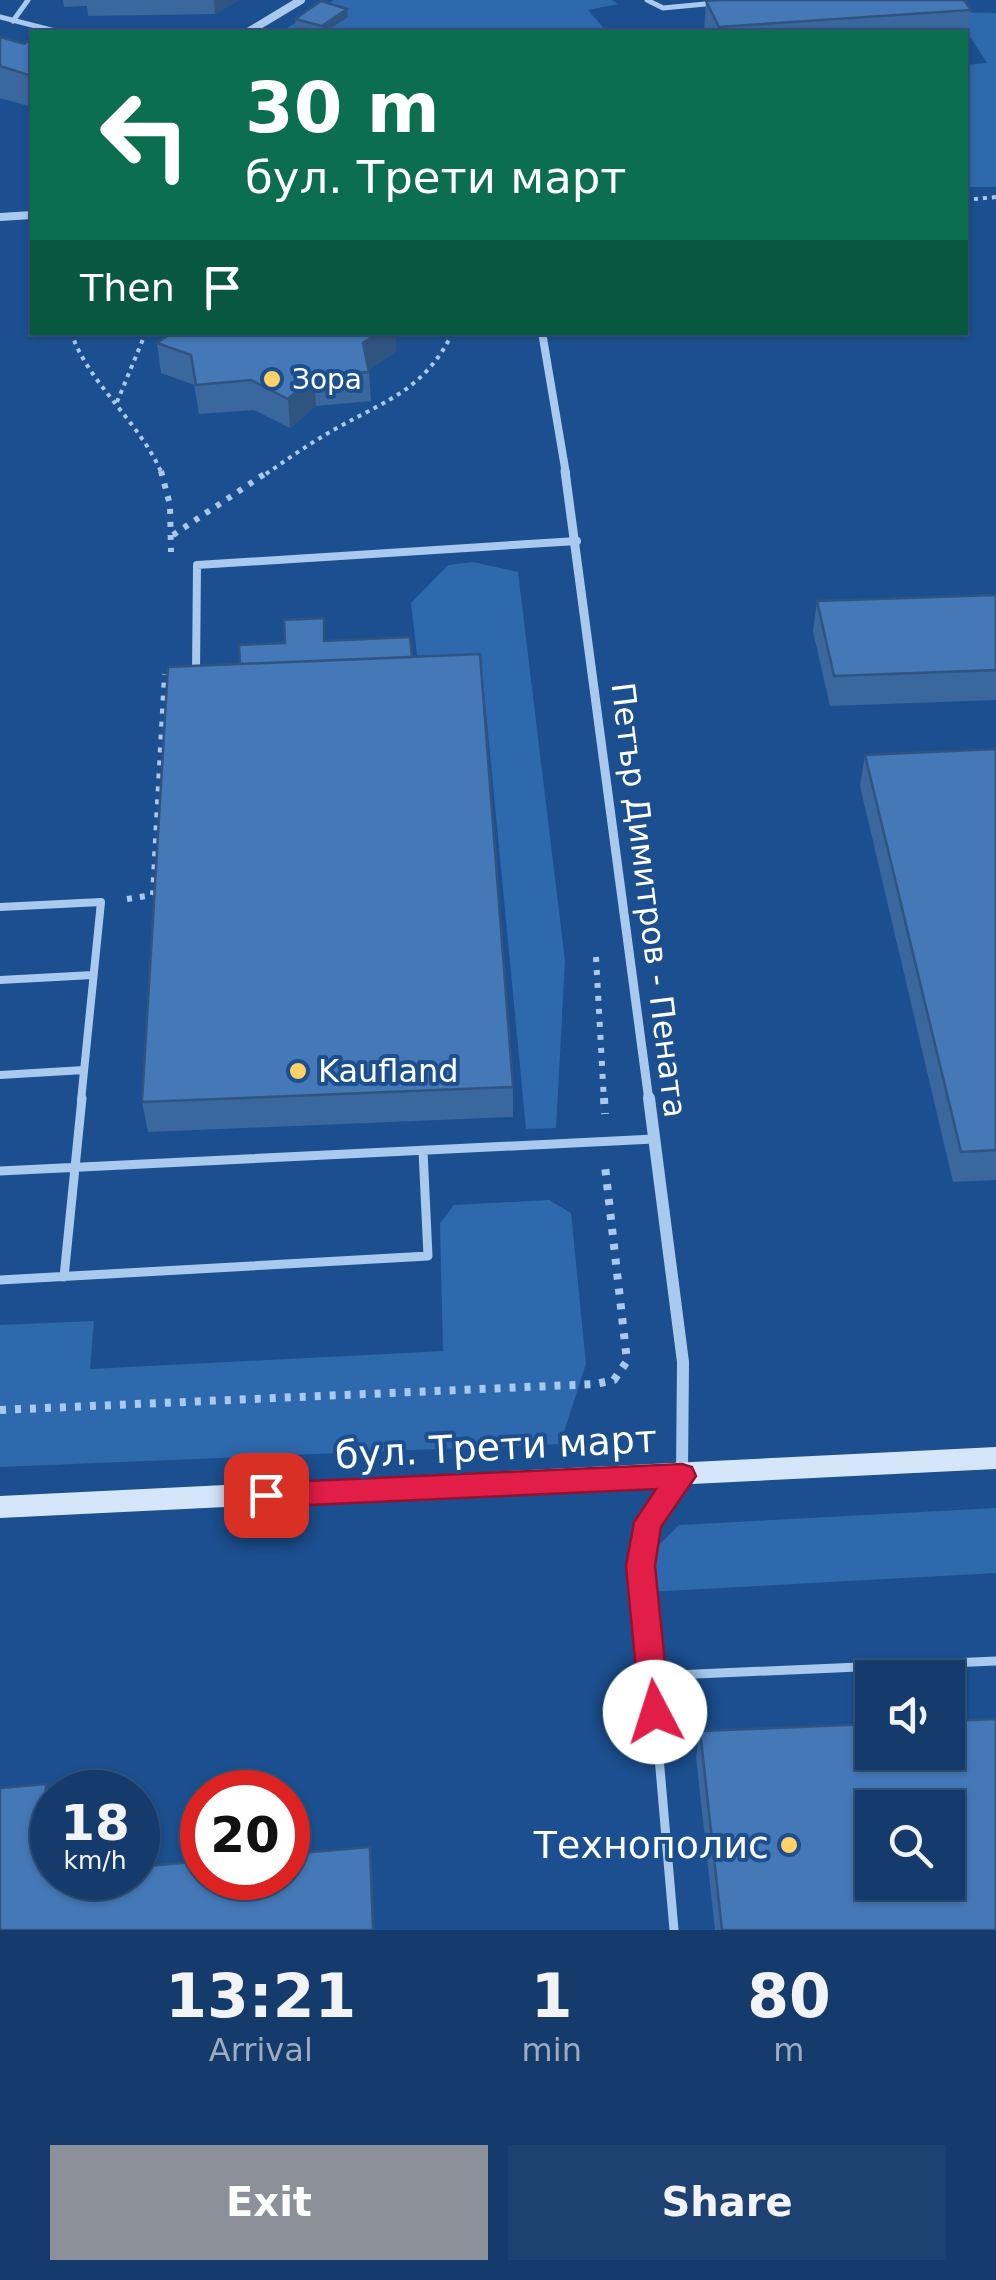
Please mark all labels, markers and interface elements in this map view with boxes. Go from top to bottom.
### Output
text: 30 m [245,67,440,149]
icon: left [80,70,210,200]
text: бул. Трети март [245,151,627,204]
icon: arrive [195,260,250,315]
text: Then [80,266,175,310]
place label: Зора [292,363,362,396]
marker: Зора [261,368,283,390]
street label: Петър Димитров - Пената [603,680,695,1120]
place label: Kaufland [318,1052,459,1090]
marker: Kaufland [287,1060,309,1082]
street label: бул. Трети март [334,1417,658,1477]
pin [224,1453,309,1538]
icon: arrive [239,1468,294,1523]
position arrow [603,1660,707,1764]
map controls [855,1660,965,1900]
button: sound [855,1660,965,1770]
speed limit sign: 20 [180,1770,310,1900]
button: search [855,1790,965,1900]
text: 18 [60,1794,130,1852]
place label: Технополис [533,1823,769,1867]
marker: Технополис [778,1834,800,1856]
text: km/h [63,1846,127,1875]
text: 13:21 [165,1961,356,2031]
text: 1 [531,1961,573,2031]
text: 80 [747,1961,831,2031]
text: Arrival [209,2031,313,2069]
text: min [522,2031,582,2069]
text: m [773,2031,805,2069]
button: Exit [50,2145,488,2260]
button: Share [508,2145,946,2260]

